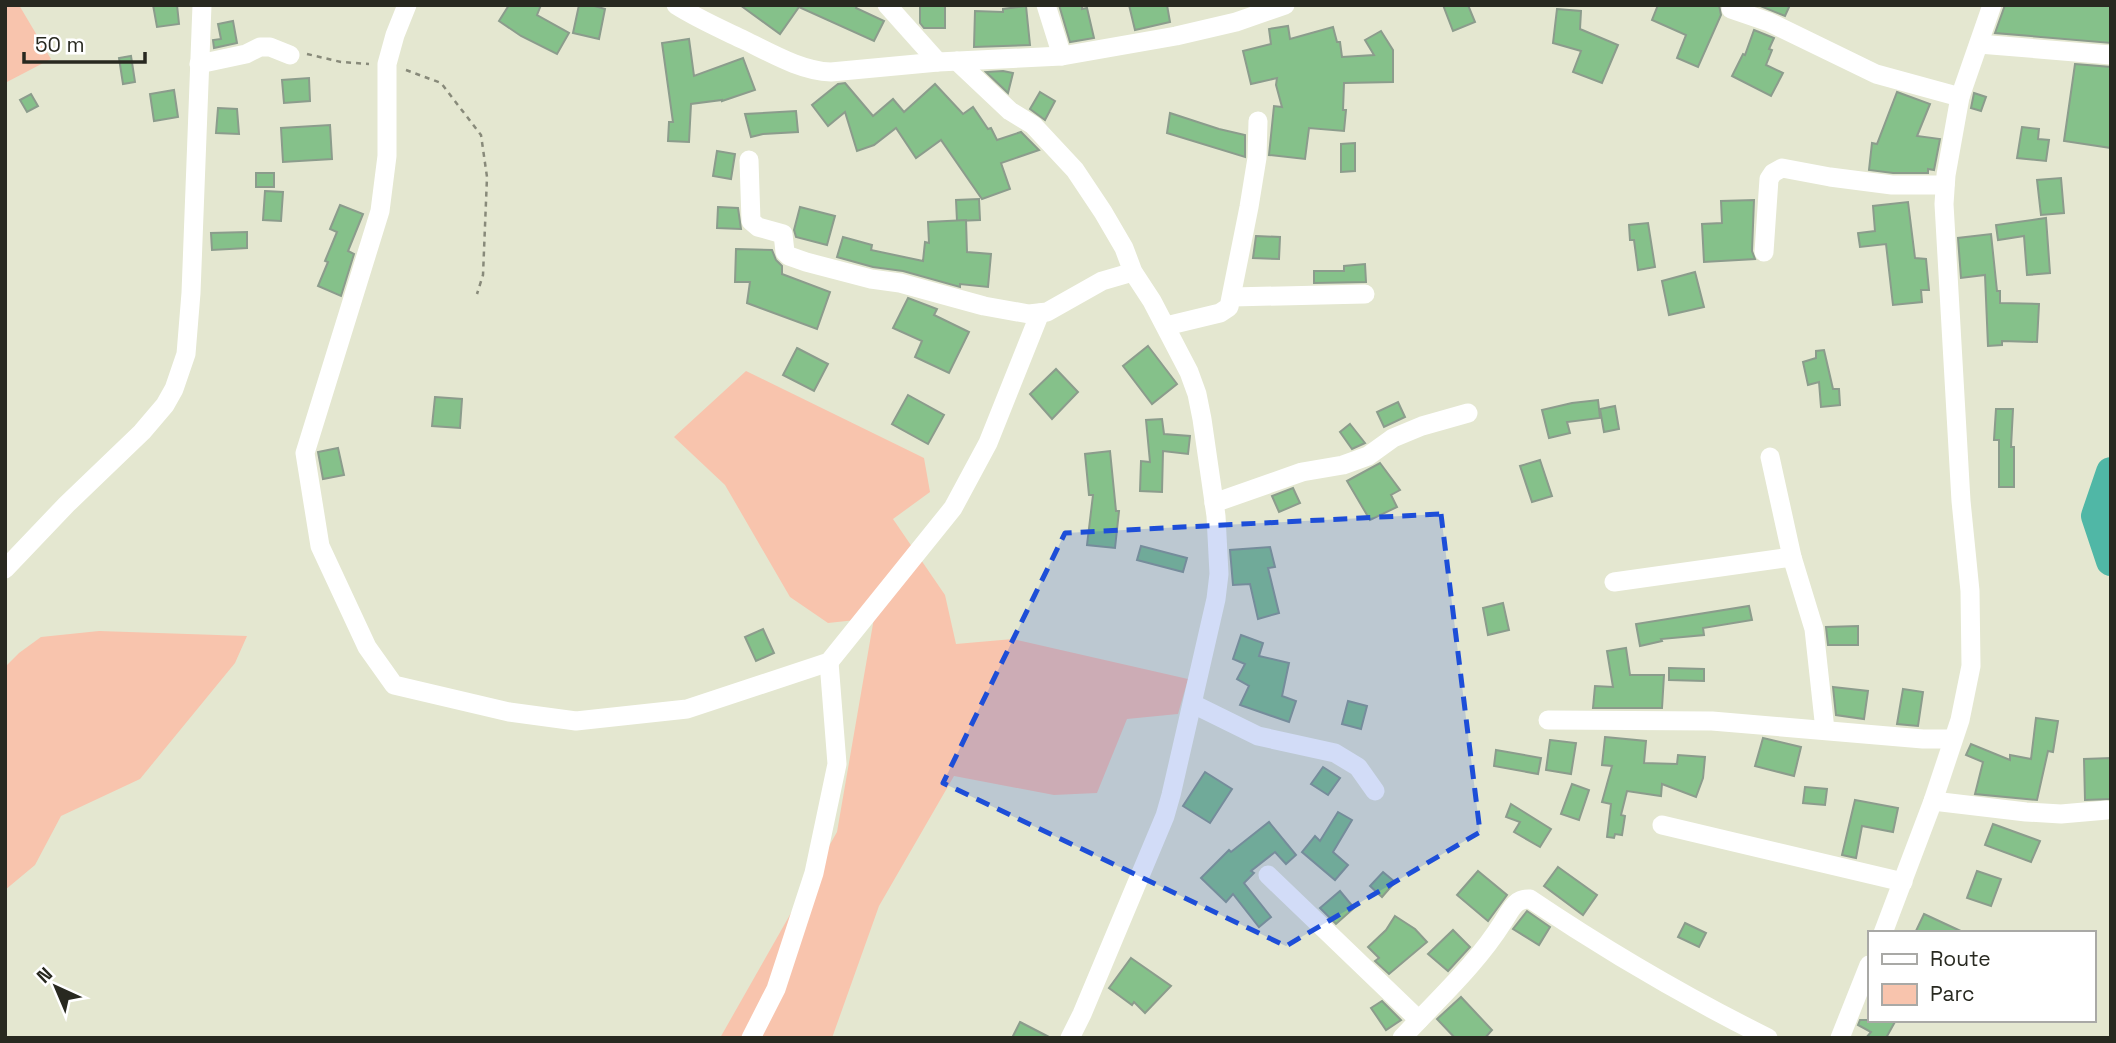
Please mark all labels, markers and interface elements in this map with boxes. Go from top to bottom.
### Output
scale bar [24,21,145,65]
text: 50 m [35,31,85,58]
legend [1868,931,2095,1022]
text: Route [1930,945,1991,972]
north arrow [21,952,91,1022]
text: N [31,962,58,989]
text: Parc [1930,980,1975,1007]

